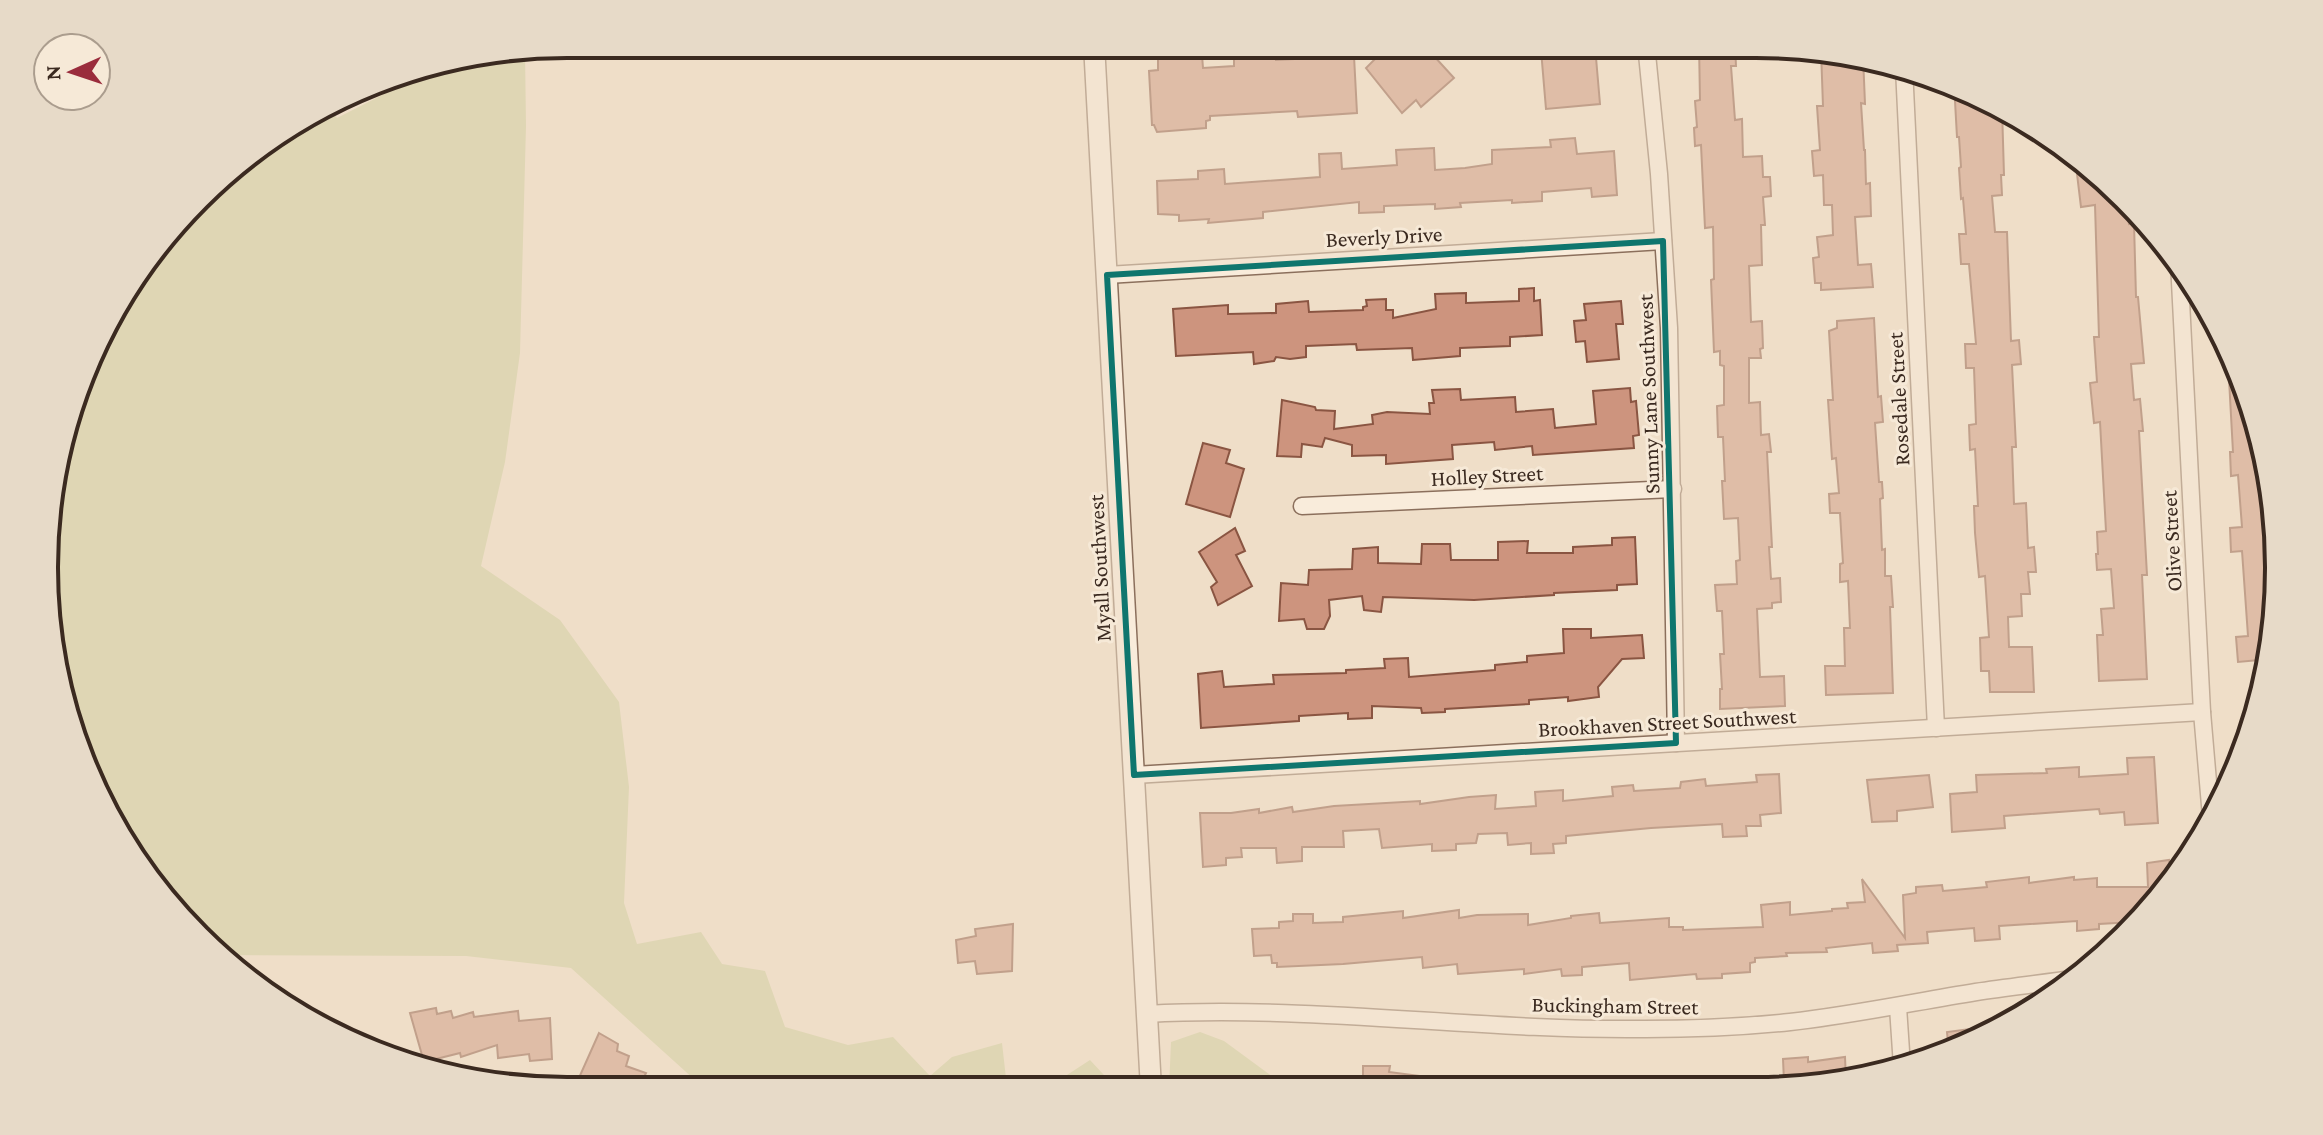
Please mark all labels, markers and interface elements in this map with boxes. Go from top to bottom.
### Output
north arrow [32,32,112,112]
text: N [40,65,65,81]
street label: Beverly Drive [1325,221,1443,252]
street label: Sunny Lane Southwest [1632,293,1664,494]
street label: Rosedale Street [1882,331,1914,467]
street label: Holley Street [1430,460,1544,491]
street label: Olive Street [2156,489,2187,592]
street label: Myall Southwest [1083,493,1116,642]
street label: Brookhaven Street Southwest [1537,703,1797,742]
street label: Buckingham Street [1531,992,1699,1019]

